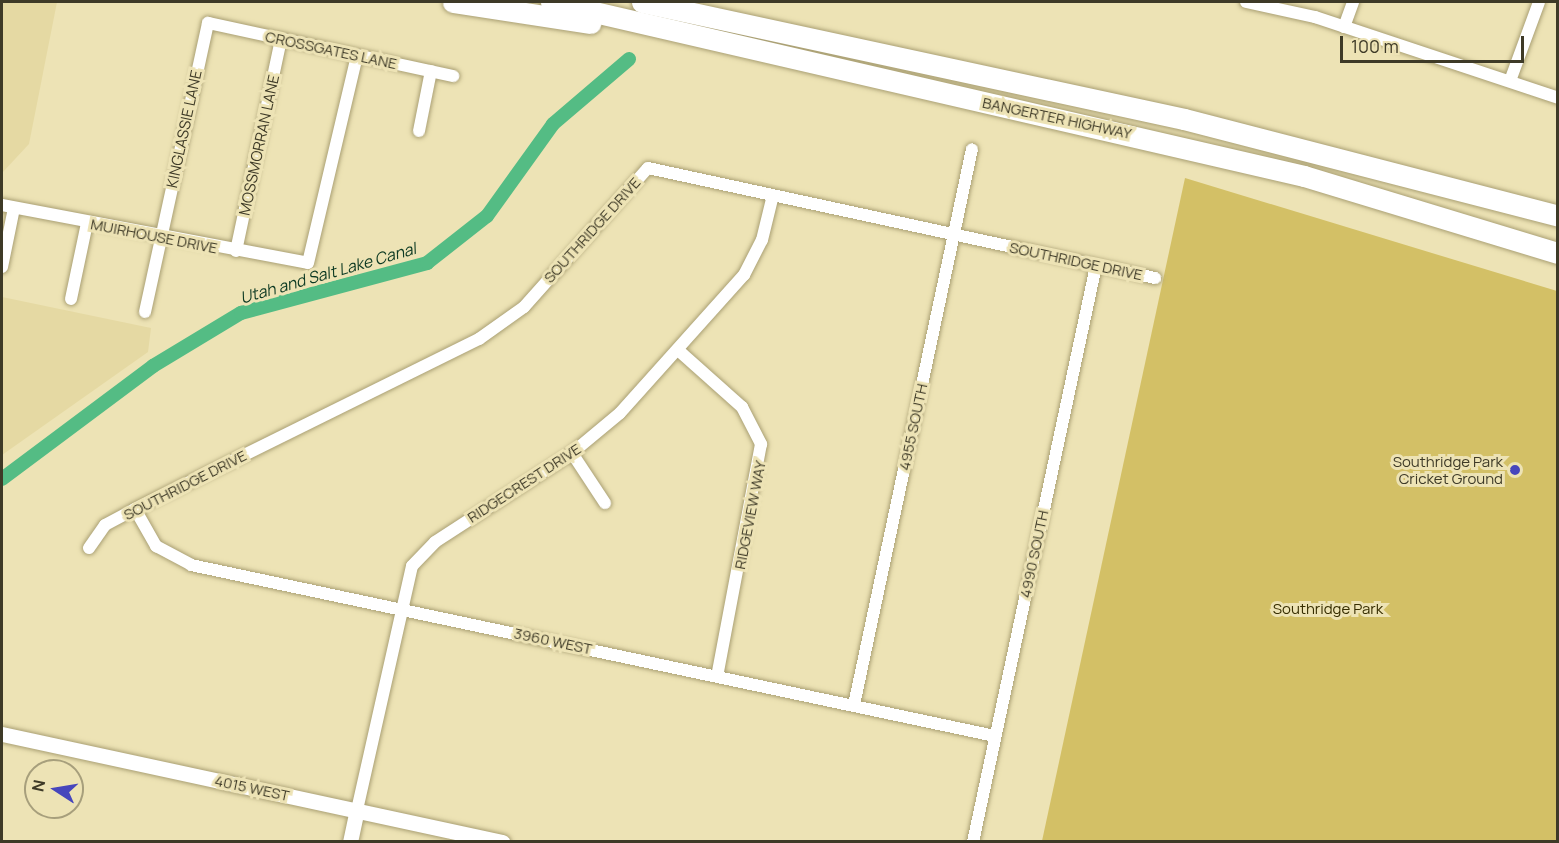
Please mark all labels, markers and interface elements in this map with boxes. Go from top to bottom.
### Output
scale bar [1343,24,1528,62]
street label: CROSSGATES LANE [264,27,398,73]
text: 100 m [1351,34,1399,58]
street label: KINGLASSIE LANE [163,69,205,189]
street label: MOSSMORRAN LANE [235,73,283,217]
street label: BANGERTER HIGHWAY [981,93,1133,143]
street label: SOUTHRIDGE DRIVE [540,174,644,286]
street label: MUIRHOUSE DRIVE [89,215,219,257]
street label: SOUTHRIDGE DRIVE [1008,238,1144,284]
water label: Utah and Salt Lake Canal [238,239,418,307]
street label: 4955 SOUTH [895,382,931,472]
street label: RIDGECREST DRIVE [464,440,584,526]
street label: SOUTHRIDGE DRIVE [120,446,250,524]
place label: Southridge Park Cricket Ground [1393,452,1503,487]
street label: RIDGEVIEW WAY [731,459,769,571]
marker: Southridge Park Cricket Ground [1508,463,1522,477]
street label: 4990 SOUTH [1016,508,1052,600]
park label: Southridge Park [1273,600,1383,618]
street label: 3960 WEST [512,624,594,658]
north arrow [24,759,84,819]
street label: 4015 WEST [213,771,291,805]
text: N [26,778,50,794]

